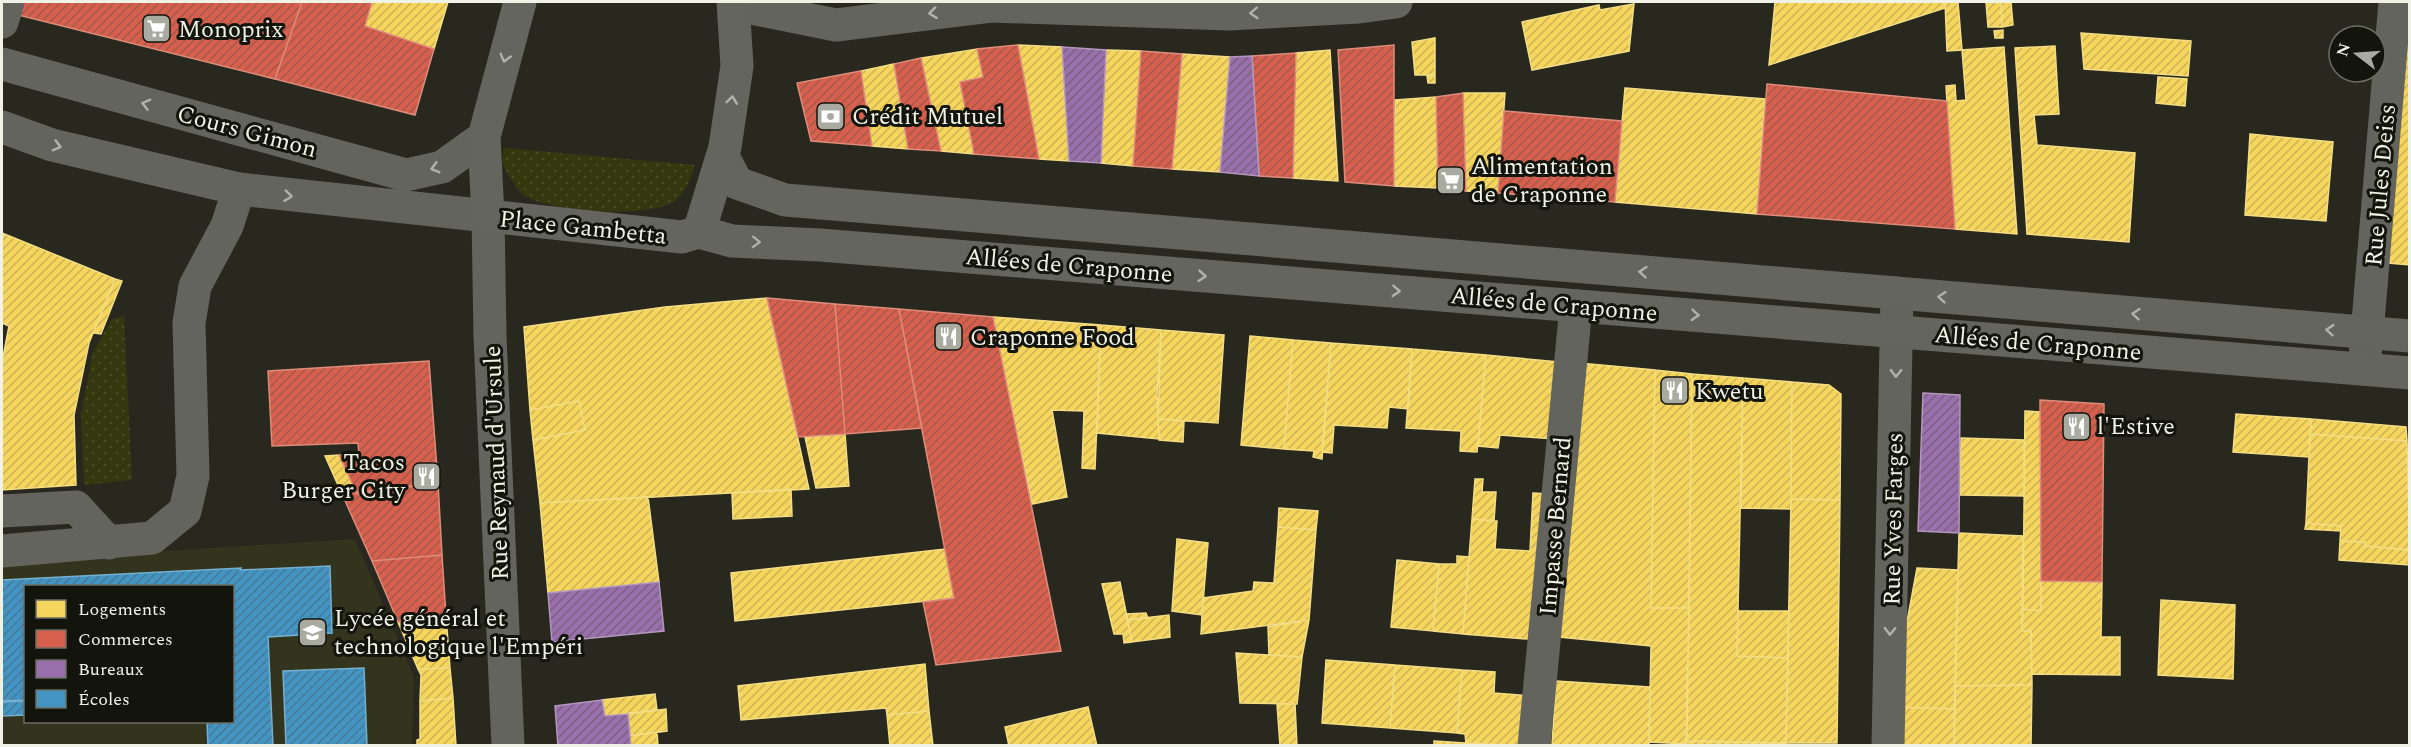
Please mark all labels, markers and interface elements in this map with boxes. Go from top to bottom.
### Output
one-way arrow [929,6,938,19]
one-way arrow [1249,6,1258,19]
place label: Monoprix [178,12,284,48]
supermarket icon: Monoprix [141,13,173,45]
north arrow [2327,24,2387,84]
text: N [2330,40,2357,60]
one-way arrow [499,53,512,63]
one-way arrow [725,95,738,104]
street label: Cours Gimon [173,96,321,168]
one-way arrow [141,98,151,111]
place label: Crédit Mutuel [852,99,1003,135]
bank icon: Crédit Mutuel [815,100,847,132]
street label: Rue Jules Deiss [2356,102,2406,268]
one-way arrow [52,138,62,151]
place label: Alimentation de Craponne [1471,149,1613,213]
one-way arrow [430,161,441,173]
supermarket icon: Alimentation de Craponne [1434,164,1466,196]
one-way arrow [284,189,293,201]
street label: Place Gambetta [498,201,668,255]
one-way arrow [751,236,760,248]
street label: Allées de Craponne [964,239,1174,293]
one-way arrow [1638,266,1647,279]
one-way arrow [1197,269,1206,282]
street label: Allées de Craponne [1449,278,1659,332]
one-way arrow [1391,285,1400,298]
one-way arrow [1937,291,1946,304]
one-way arrow [2131,307,2140,320]
one-way arrow [1690,309,1699,322]
street label: Allées de Craponne [1933,317,2143,371]
place label: Craponne Food [970,320,1135,356]
restaurant icon: Craponne Food [933,321,965,353]
one-way arrow [2326,324,2335,337]
street label: Rue Reynaud d'Ursule [475,345,519,581]
one-way arrow [1890,368,1903,377]
place label: Kwetu [1695,374,1763,410]
restaurant icon: Kwetu [1658,375,1690,407]
place label: l'Estive [2097,409,2175,445]
restaurant icon: l'Estive [2060,410,2092,442]
street label: Rue Yves Farges [1874,432,1914,606]
street label: Impasse Bernard [1530,435,1582,617]
place label: Tacos Burger City [281,445,406,509]
restaurant icon: Tacos Burger City [410,460,442,492]
legend [24,585,234,723]
text: Logements [78,596,166,623]
place label: Lycée général et technologique l'Empéri [334,601,583,665]
school or university icon: Lycée général et technologique l'Empéri [297,616,329,648]
text: Commerces [78,626,173,653]
one-way arrow [1884,626,1897,635]
text: Bureaux [78,656,144,683]
text: Écoles [78,686,130,713]

